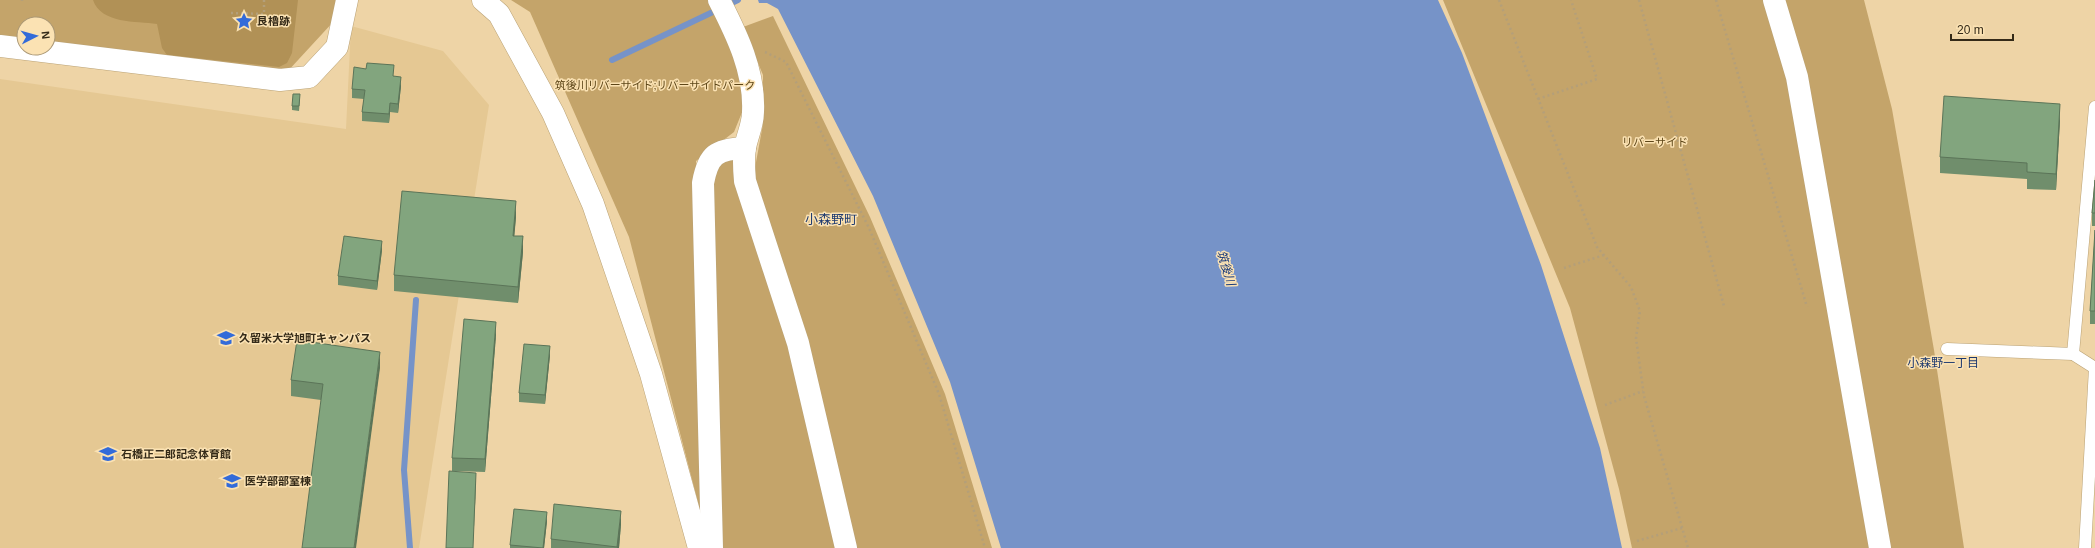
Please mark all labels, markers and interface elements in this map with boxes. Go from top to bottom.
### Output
place icon: 艮櫓跡 [234,11,254,31]
place label: 艮櫓跡 [257,15,290,27]
north arrow [16,16,56,56]
scale bar [1951,16,2013,42]
text: 20 m [1957,23,1984,37]
text: N [40,30,52,40]
park label: 筑後川リバーサイド;リバーサイドパーク [555,79,755,91]
park label: リバーサイド [1622,136,1688,148]
district label: 小森野町 [805,212,857,227]
water label: 筑後川 [1214,249,1239,289]
school or university icon: 久留米大学旭町キャンパス [216,328,236,348]
place label: 久留米大学旭町キャンパス [239,332,371,344]
district label: 小森野一丁目 [1907,356,1979,370]
school or university icon: 石橋正二郎記念体育館 [98,444,118,464]
place label: 石橋正二郎記念体育館 [121,448,231,460]
school or university icon: 医学部部室棟 [222,471,242,491]
place label: 医学部部室棟 [245,475,311,487]

